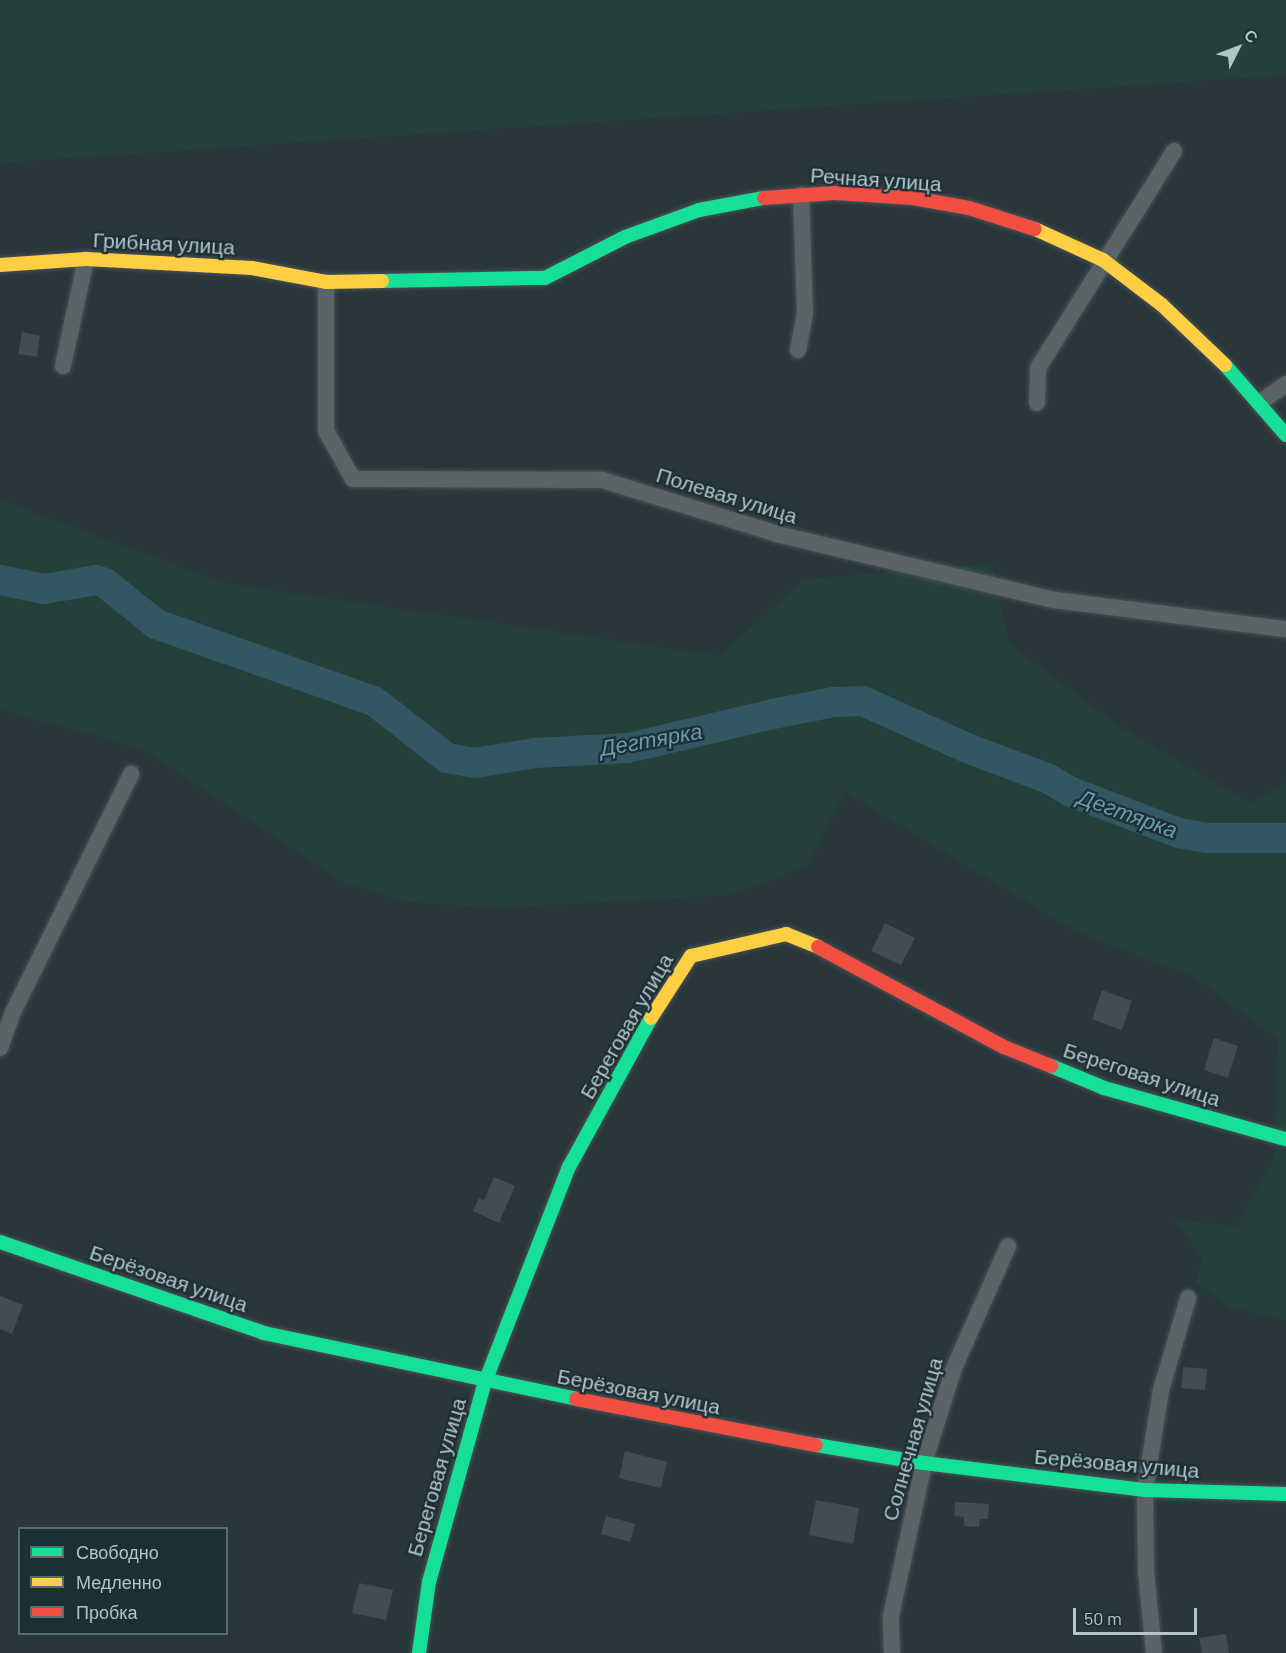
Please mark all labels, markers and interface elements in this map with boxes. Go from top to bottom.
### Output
north arrow [1208,18,1268,78]
text: С [1241,25,1263,46]
street label: Речная улица [809,162,943,196]
street label: Грибная улица [92,227,236,259]
street label: Полевая улица [653,462,801,528]
water label: Дегтярка [598,717,704,761]
water label: Дегтярка [1075,783,1181,843]
street label: Береговая улица [574,949,678,1103]
street label: Береговая улица [1060,1037,1224,1111]
street label: Берёзовая улица [87,1239,251,1317]
street label: Солнечная улица [877,1354,947,1524]
street label: Берёзовая улица [555,1363,723,1419]
street label: Береговая улица [401,1395,471,1559]
street label: Берёзовая улица [1033,1443,1201,1483]
legend [18,1527,228,1635]
text: Свободно [76,1541,159,1563]
text: Медленно [76,1571,162,1593]
scale bar [1076,1596,1200,1634]
text: Пробка [76,1601,138,1623]
text: 50 m [1084,1607,1122,1629]

